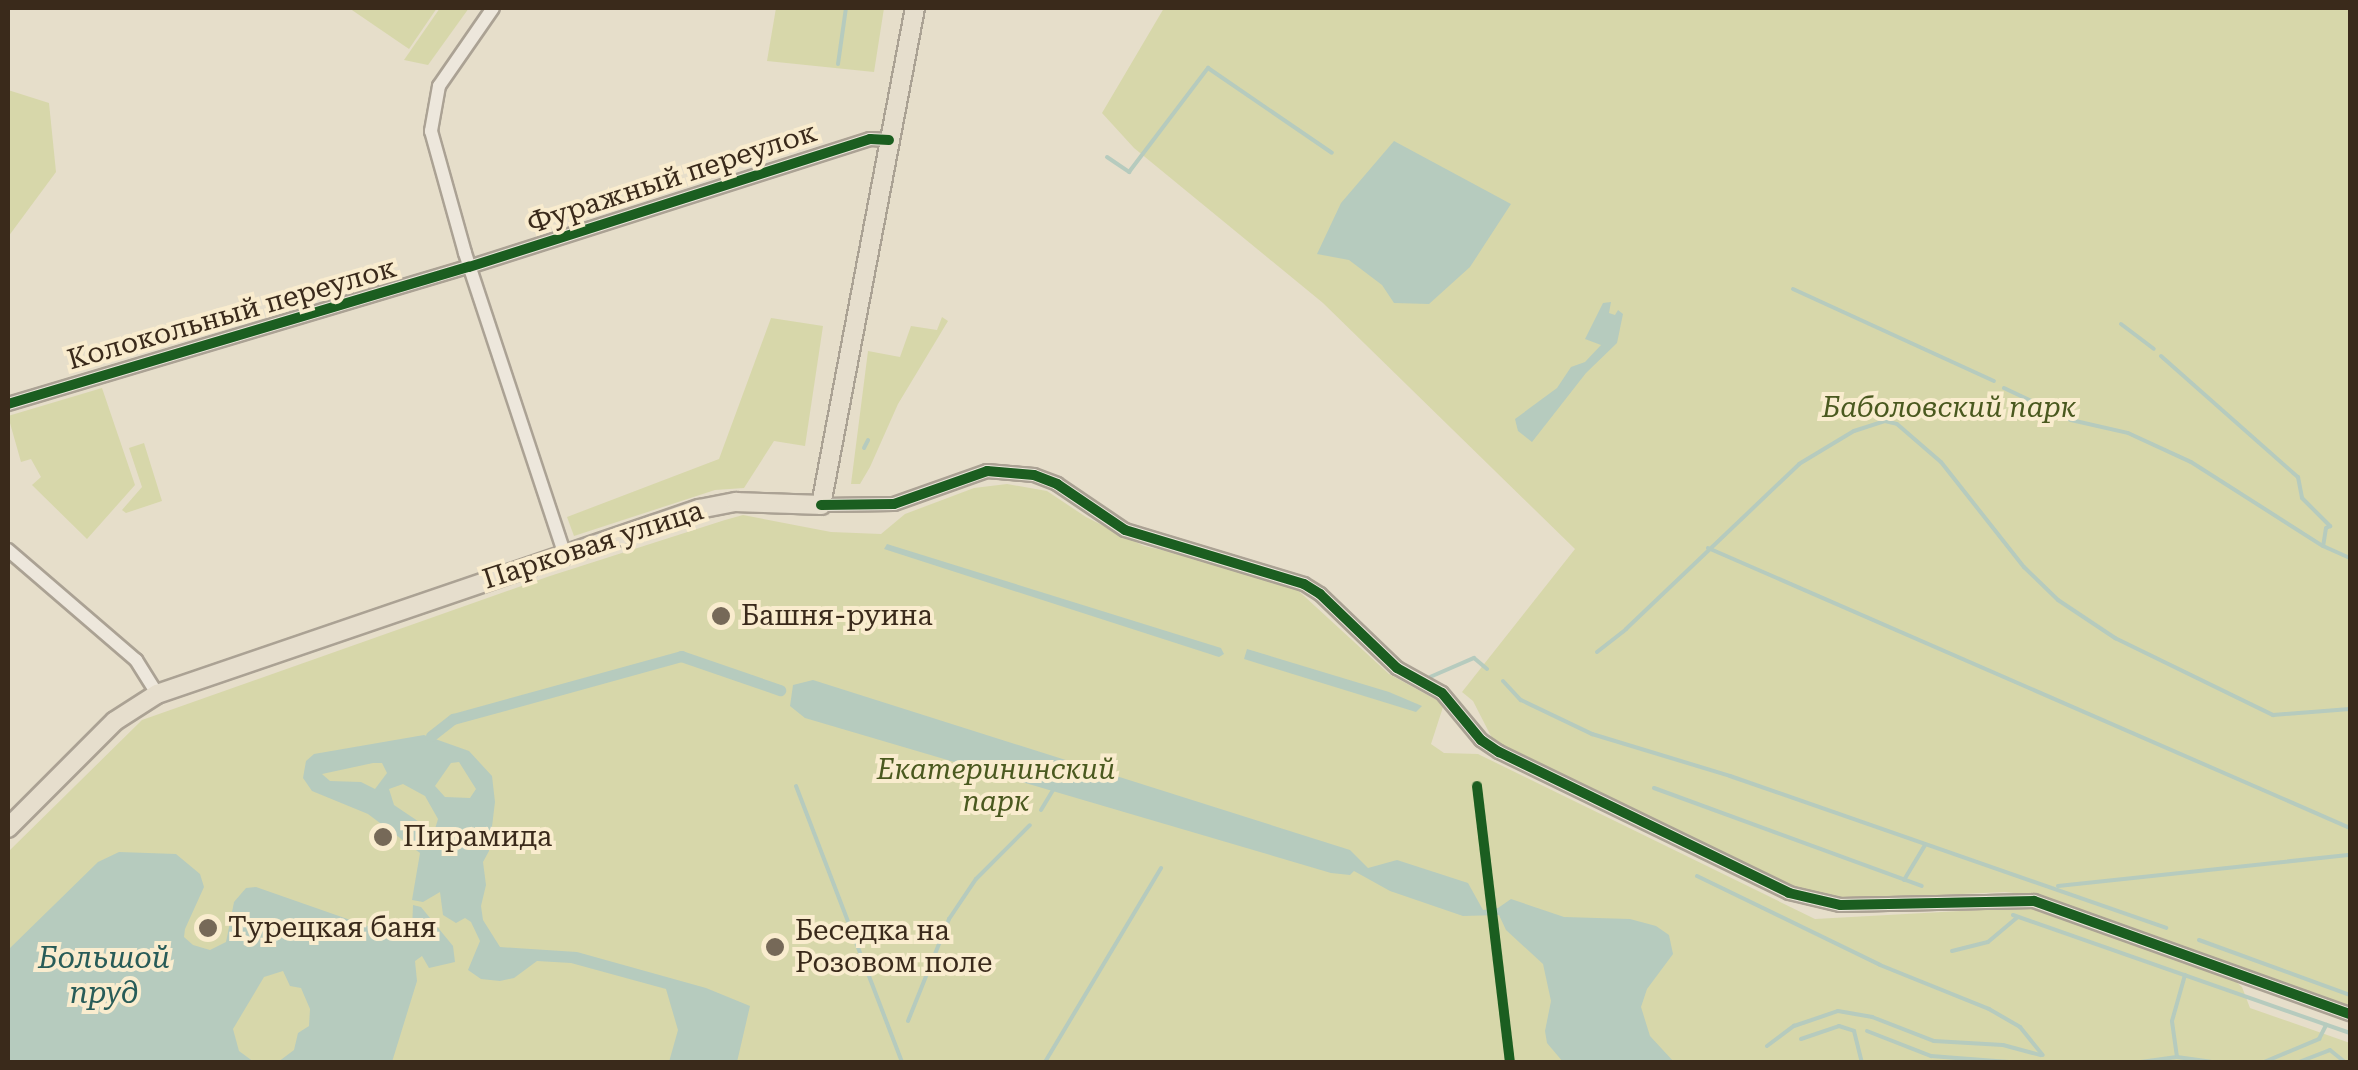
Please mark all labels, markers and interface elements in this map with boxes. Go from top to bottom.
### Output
street label: Фуражный переулок [523,115,821,241]
street label: Колокольный переулок [64,251,400,377]
park label: Баболовский парк [1822,391,2076,425]
street label: Парковая улица [479,494,707,596]
place label: Башня-руина [741,599,933,633]
marker: Башня-руина [710,605,732,627]
park label: Екатерининский парк [877,753,1115,819]
place label: Пирамида [403,820,552,854]
marker: Пирамида [372,826,394,848]
place label: Турецкая баня [228,911,436,945]
place label: Беседка на Розовом поле [795,914,992,980]
marker: Турецкая баня [197,917,219,939]
marker: Беседка на Розовом поле [764,936,786,958]
water label: Большой пруд [38,940,170,1010]

